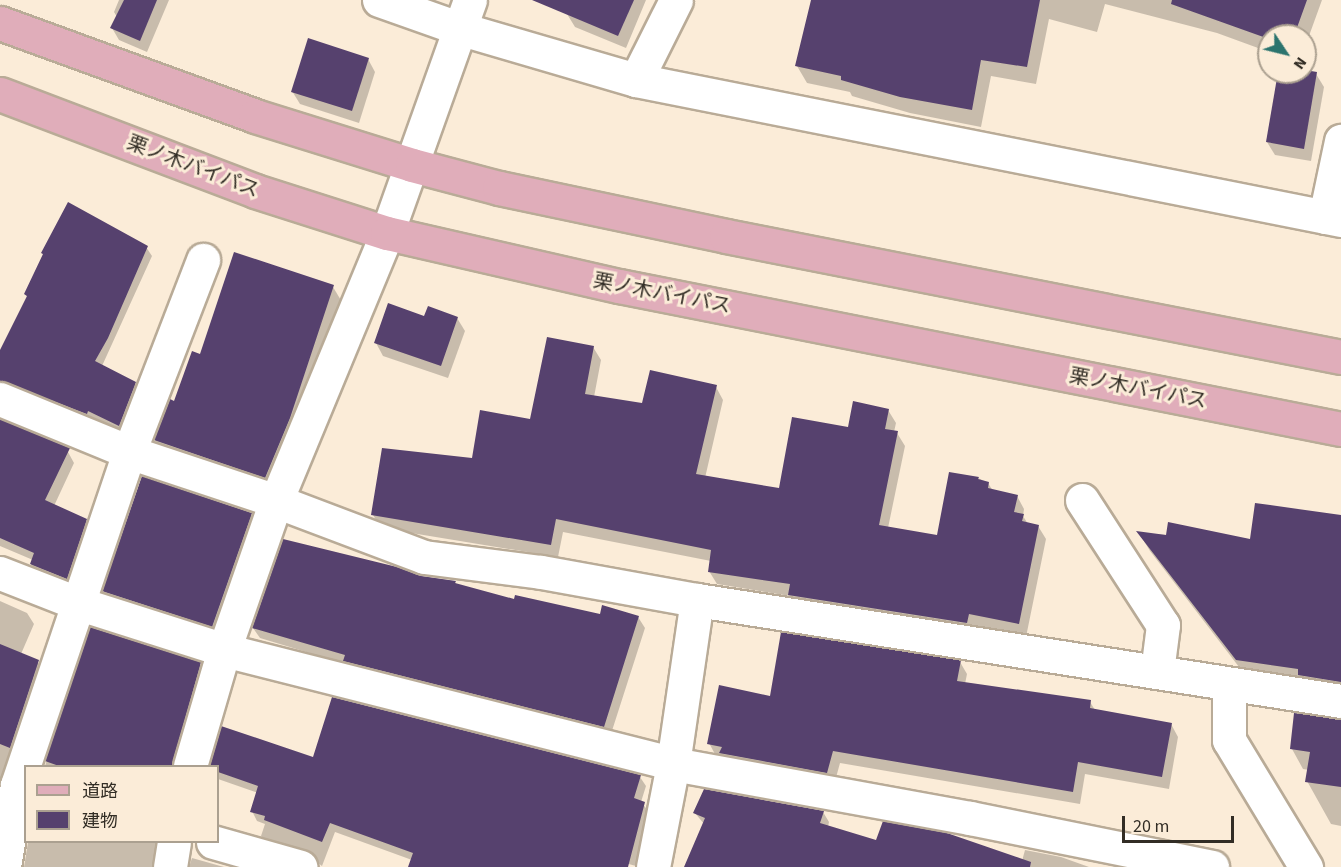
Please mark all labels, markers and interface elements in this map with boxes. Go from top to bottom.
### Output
north arrow [1257,24,1317,84]
text: N [1288,53,1312,74]
street label: 栗ノ木バイパス [123,131,263,203]
street label: 栗ノ木バイパス [591,269,733,319]
street label: 栗ノ木バイパス [1067,364,1209,414]
legend [24,765,219,843]
text: 道路 [82,779,118,804]
scale bar [1125,804,1238,842]
text: 建物 [82,809,118,834]
text: 20 m [1133,814,1169,839]

